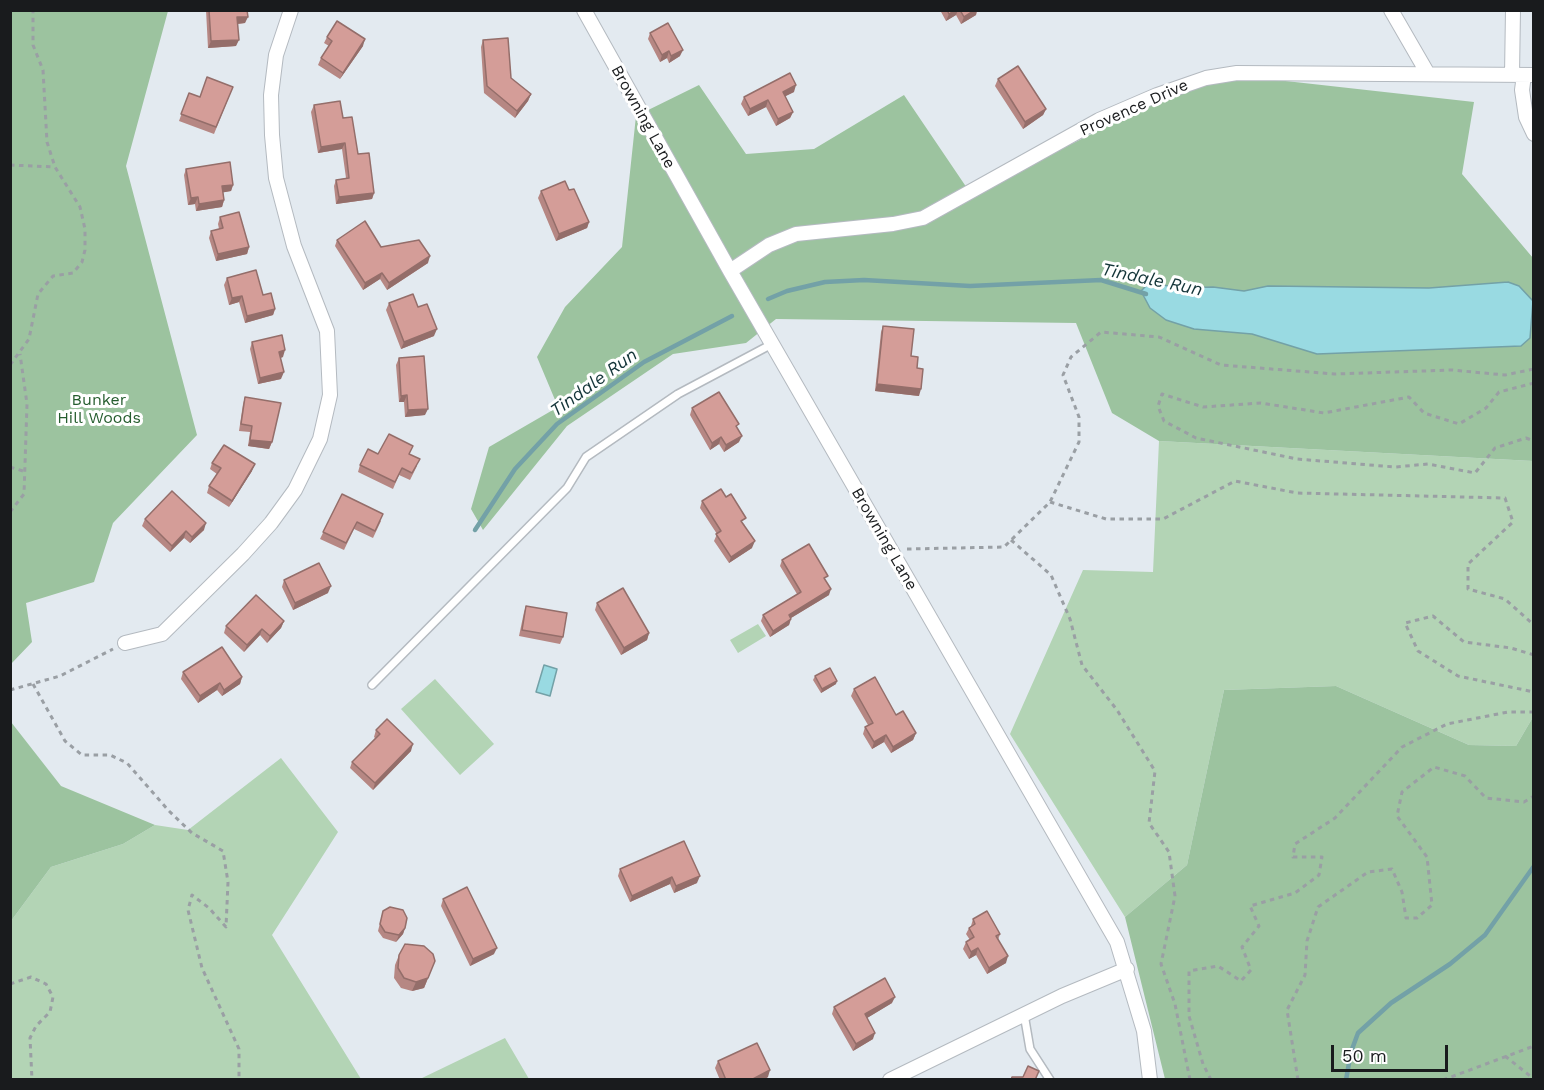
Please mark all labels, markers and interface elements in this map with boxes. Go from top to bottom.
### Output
street label: Browning Lane [607,62,679,172]
street label: Provence Drive [1077,76,1191,140]
water label: Tindale Run [1100,259,1204,301]
water label: Tindale Run [546,344,642,422]
park label: Bunker Hill Woods [57,390,141,428]
street label: Browning Lane [847,484,921,594]
scale bar [1334,1033,1451,1071]
text: 50 m [1342,1045,1387,1066]

